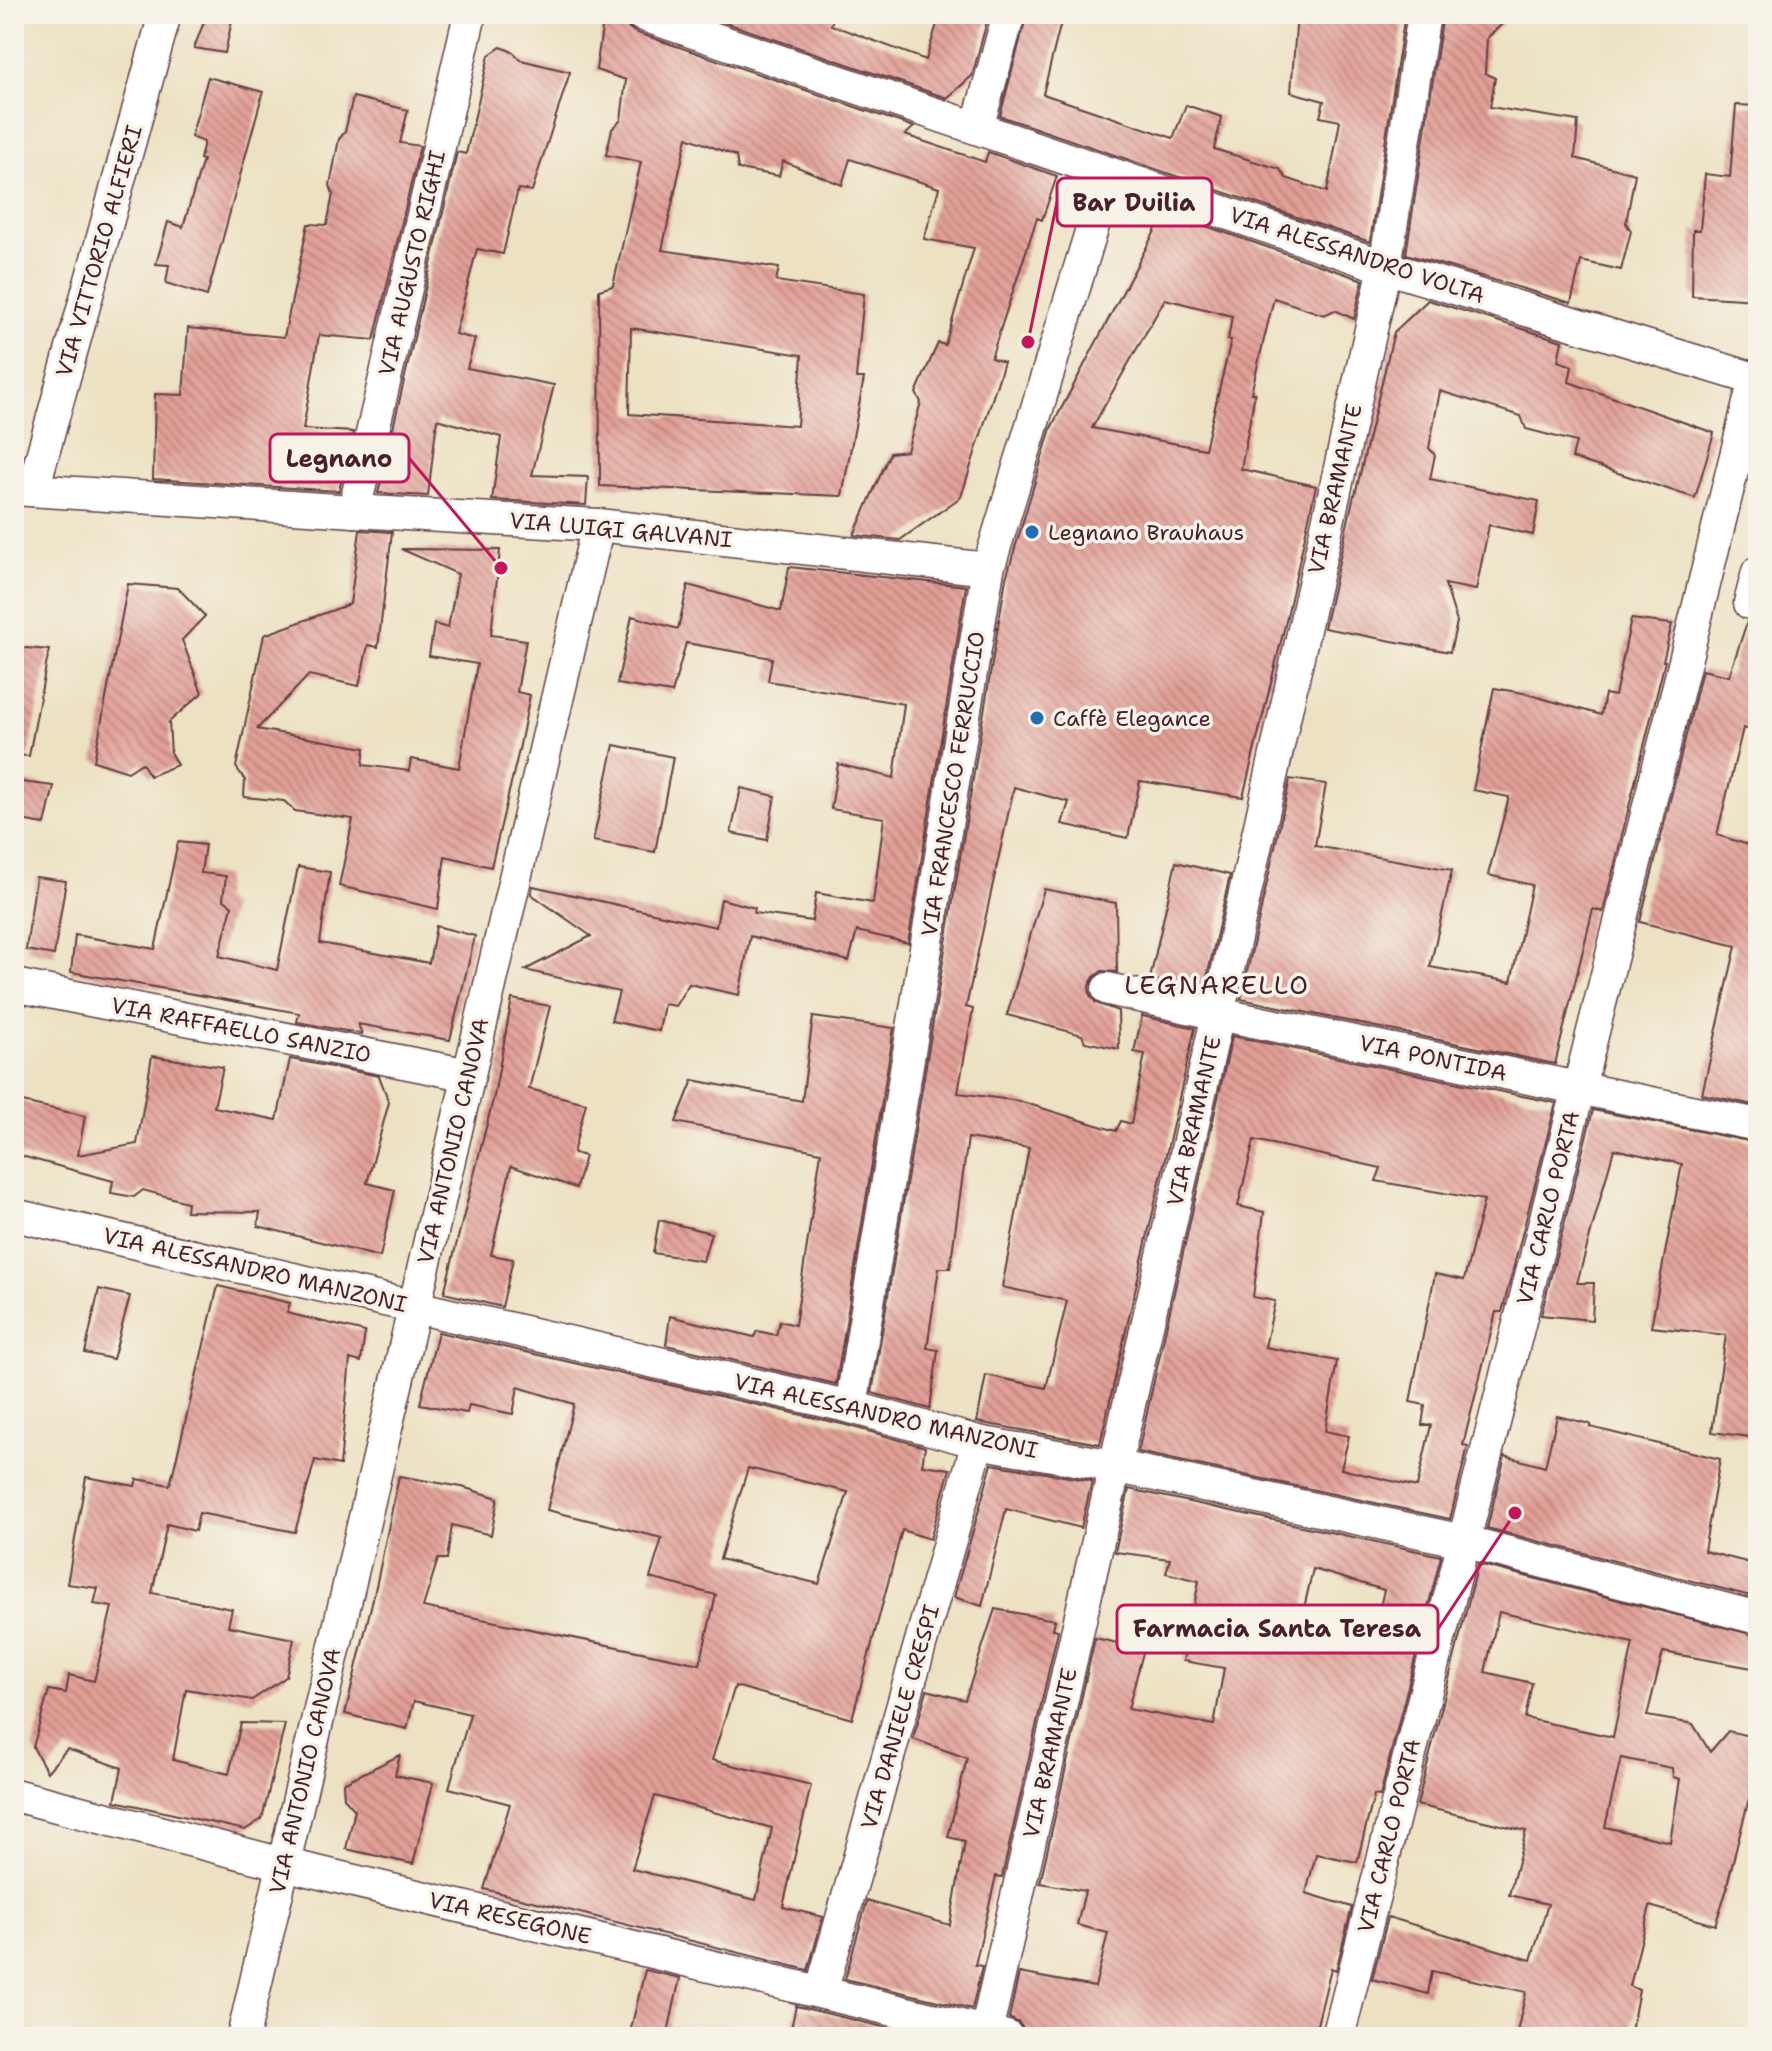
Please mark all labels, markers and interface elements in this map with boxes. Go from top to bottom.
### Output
street label: VIA VITTORIO ALFIERI [49,122,149,380]
street label: VIA AUGUSTO RIGHI [372,147,452,379]
callout: Bar Duilia [1057,178,1212,226]
text: Bar Duilia [1073,187,1196,219]
street label: VIA ALESSANDRO VOLTA [1226,200,1488,310]
street label: VIA BRAMANTE [1301,401,1369,577]
callout: Legnano [270,434,409,482]
text: Legnano [286,443,392,475]
street label: VIA LUIGI GALVANI [508,506,734,554]
place label: Legnano Brauhaus [1048,518,1244,547]
marker: Legnano Brauhaus [1023,523,1041,541]
street label: VIA FRANCESCO FERRUCCIO [915,629,991,939]
place label: Caffè Elegance [1053,704,1211,733]
marker: Caffè Elegance [1028,709,1046,727]
district label: LEGNARELLO [1124,967,1310,1002]
street label: VIA RAFFAELLO SANZIO [109,991,373,1069]
street label: VIA ANTONIO CANOVA [411,1015,495,1267]
street label: VIA PONTIDA [1357,1028,1509,1088]
street label: VIA BRAMANTE [1160,1033,1228,1209]
street label: VIA CARLO PORTA [1510,1108,1586,1308]
street label: VIA ALESSANDRO MANZONI [100,1221,410,1319]
street label: VIA ALESSANDRO MANZONI [731,1367,1041,1465]
street label: VIA DANIELE CRESPI [854,1601,946,1833]
callout: Farmacia Santa Teresa [1117,1605,1438,1653]
text: Farmacia Santa Teresa [1133,1613,1422,1645]
street label: VIA ANTONIO CANOVA [263,1645,347,1897]
street label: VIA BRAMANTE [1016,1665,1084,1841]
street label: VIA CARLO PORTA [1351,1736,1427,1936]
street label: VIA RESEGONE [426,1885,594,1951]

